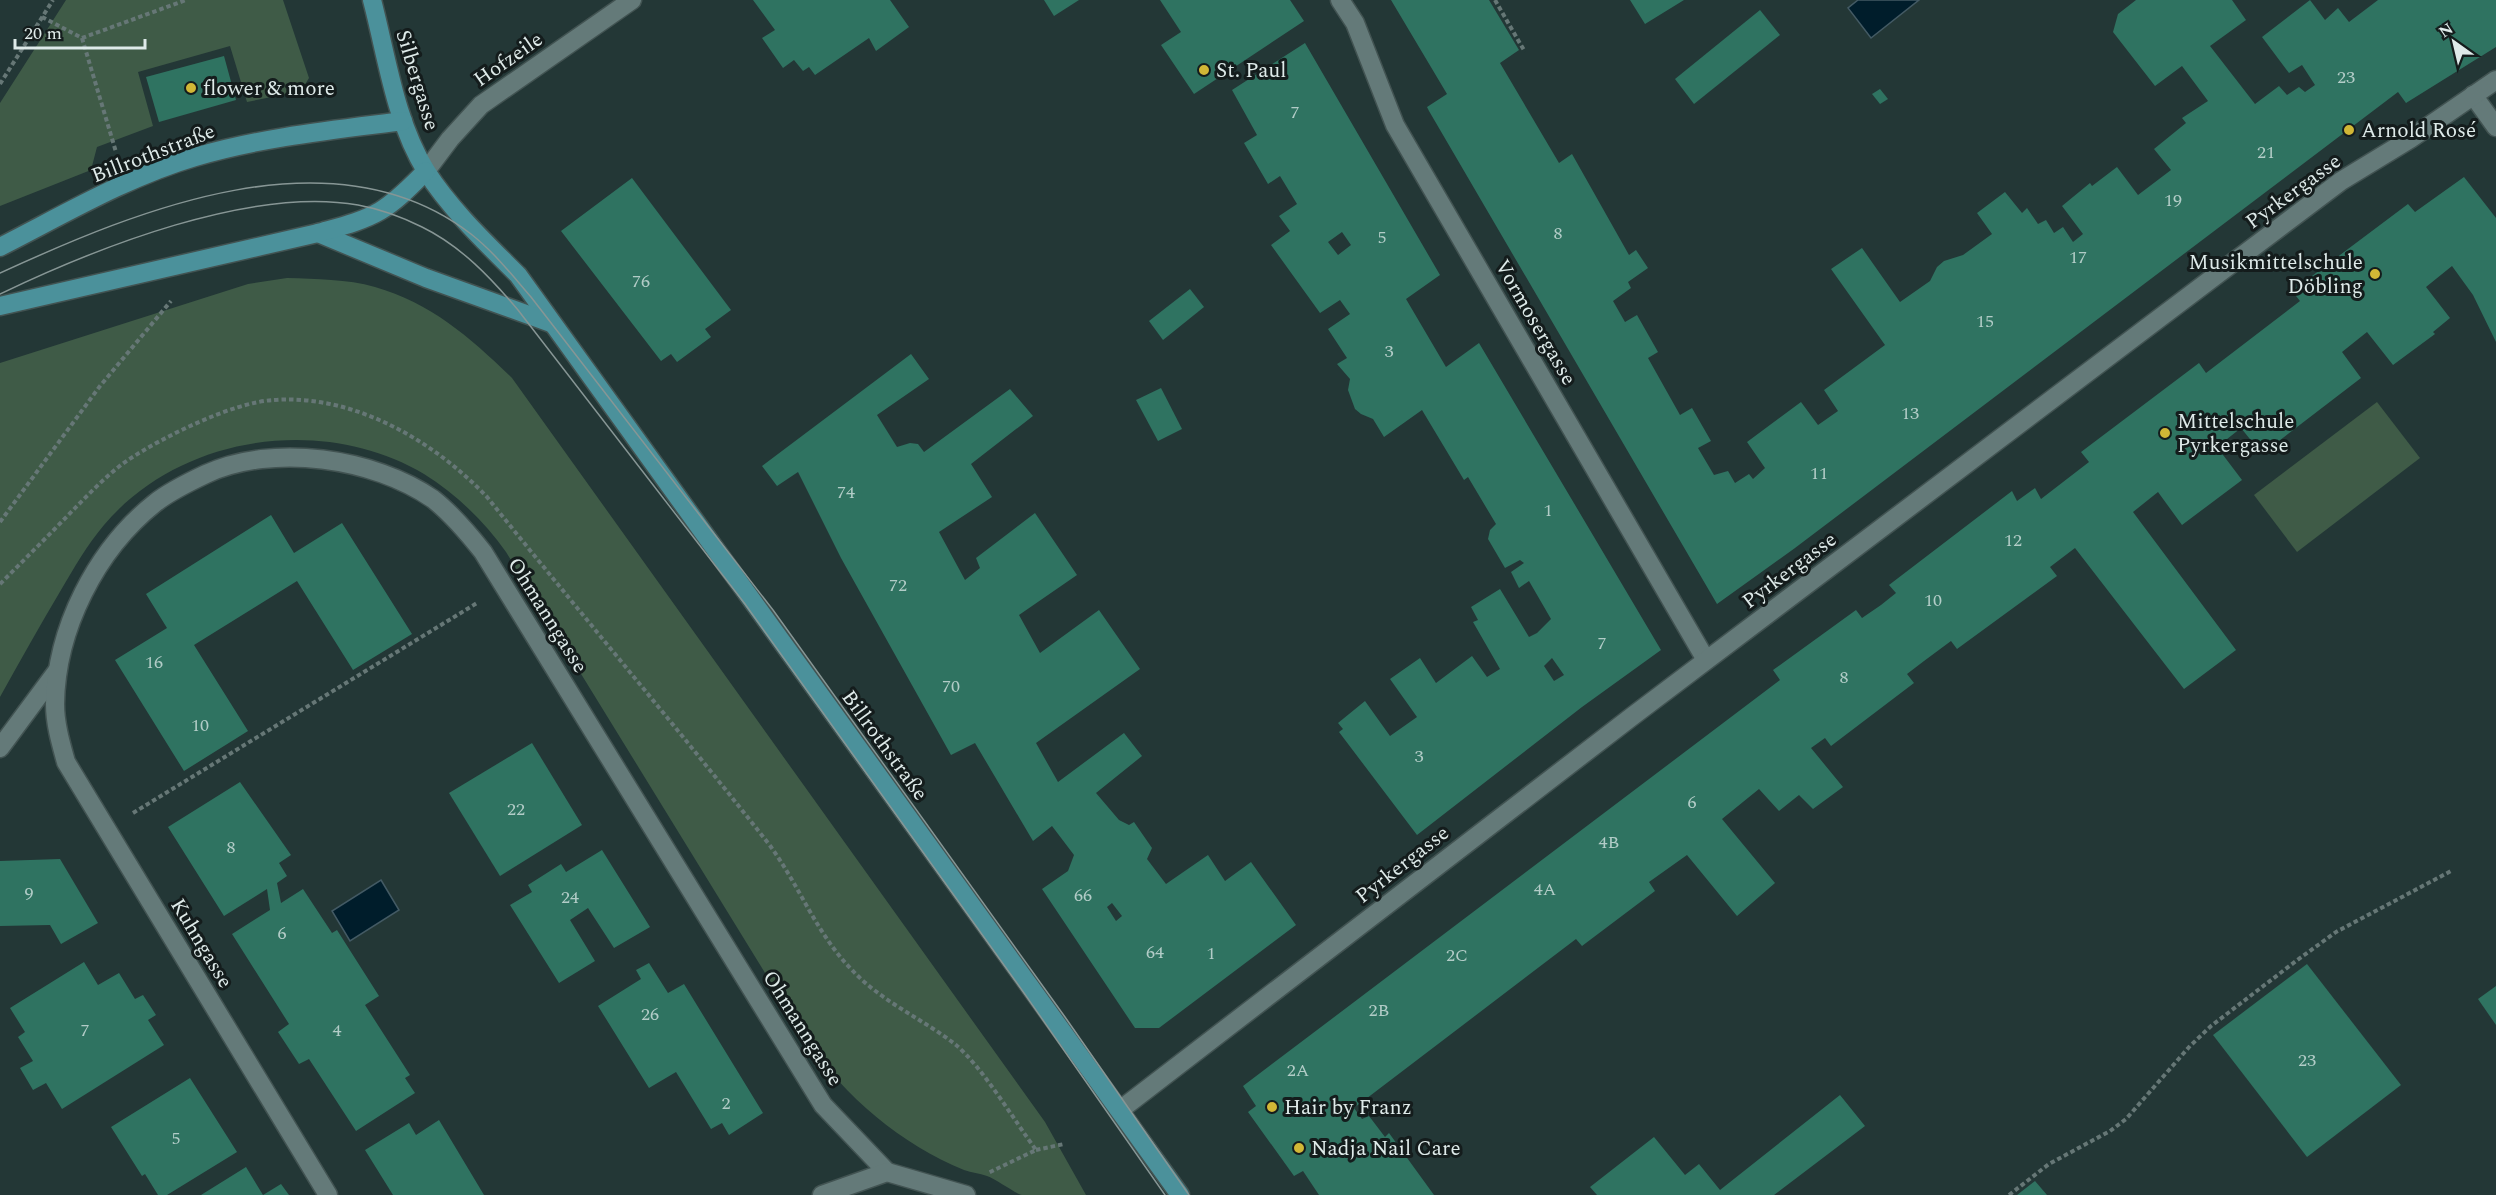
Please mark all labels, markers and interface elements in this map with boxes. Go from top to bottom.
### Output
scale bar [15,12,146,50]
north arrow [2424,12,2484,72]
text: N [2434,17,2458,44]
text: 20 m [24,20,62,47]
street label: Hofzeile [467,24,550,95]
street label: Silbergasse [387,26,448,135]
place label: St. Paul [1216,55,1287,87]
marker: St. Paul [1197,63,1211,77]
house number: 23 [2337,64,2355,91]
place label: flower & more [203,73,335,105]
marker: flower & more [184,81,198,95]
house number: 7 [1291,99,1300,126]
place label: Arnold Rosé [2361,115,2476,147]
street label: Billrothstraße [87,116,220,192]
marker: Arnold Rosé [2342,123,2356,137]
house number: 21 [2257,139,2275,166]
street label: Pyrkergasse [2239,146,2348,238]
house number: 19 [2164,187,2182,214]
house number: 8 [1554,220,1563,247]
house number: 5 [1378,224,1387,251]
house number: 17 [2069,244,2087,271]
place label: Musikmittelschule Döbling [2189,247,2363,303]
street label: Vormosergasse [1486,254,1584,391]
marker: Musikmittelschule Döbling [2368,267,2382,281]
house number: 76 [632,268,650,295]
house number: 15 [1976,308,1994,335]
house number: 3 [1385,338,1394,365]
house number: 13 [1901,400,1919,427]
place label: Mittelschule Pyrkergasse [2177,406,2294,462]
marker: Mittelschule Pyrkergasse [2158,426,2172,440]
house number: 11 [1810,460,1828,487]
house number: 74 [837,479,855,506]
house number: 1 [1544,497,1553,524]
street label: Pyrkergasse [1735,524,1844,617]
house number: 12 [2004,527,2022,554]
street label: Ohmanngasse [499,551,596,680]
house number: 72 [889,572,907,599]
house number: 10 [1924,587,1942,614]
house number: 7 [1598,630,1607,657]
house number: 16 [145,649,163,676]
house number: 8 [1840,664,1849,691]
house number: 70 [942,673,960,700]
street label: Billrothstraße [833,684,935,808]
house number: 10 [191,712,209,739]
house number: 3 [1415,743,1424,770]
house number: 6 [1688,789,1697,816]
house number: 22 [507,796,525,823]
street label: Pyrkergasse [1349,818,1456,912]
house number: 4B [1599,829,1619,856]
house number: 8 [227,834,236,861]
house number: 4A [1534,876,1556,903]
house number: 9 [25,880,34,907]
house number: 66 [1074,882,1092,909]
house number: 24 [561,884,579,911]
street label: Kuhngasse [162,892,241,995]
house number: 6 [278,920,287,947]
house number: 64 [1146,939,1164,966]
house number: 1 [1207,940,1216,967]
house number: 2C [1446,942,1468,969]
street label: Ohmanngasse [754,964,851,1093]
house number: 2B [1369,997,1389,1024]
house number: 26 [641,1001,659,1028]
house number: 7 [81,1017,90,1044]
house number: 4 [333,1017,342,1044]
house number: 23 [2298,1047,2316,1074]
house number: 2A [1287,1057,1309,1084]
house number: 2 [722,1090,731,1117]
place label: Hair by Franz [1284,1092,1412,1124]
marker: Hair by Franz [1265,1100,1279,1114]
house number: 5 [172,1125,181,1152]
place label: Nadja Nail Care [1311,1133,1461,1165]
marker: Nadja Nail Care [1292,1141,1306,1155]

